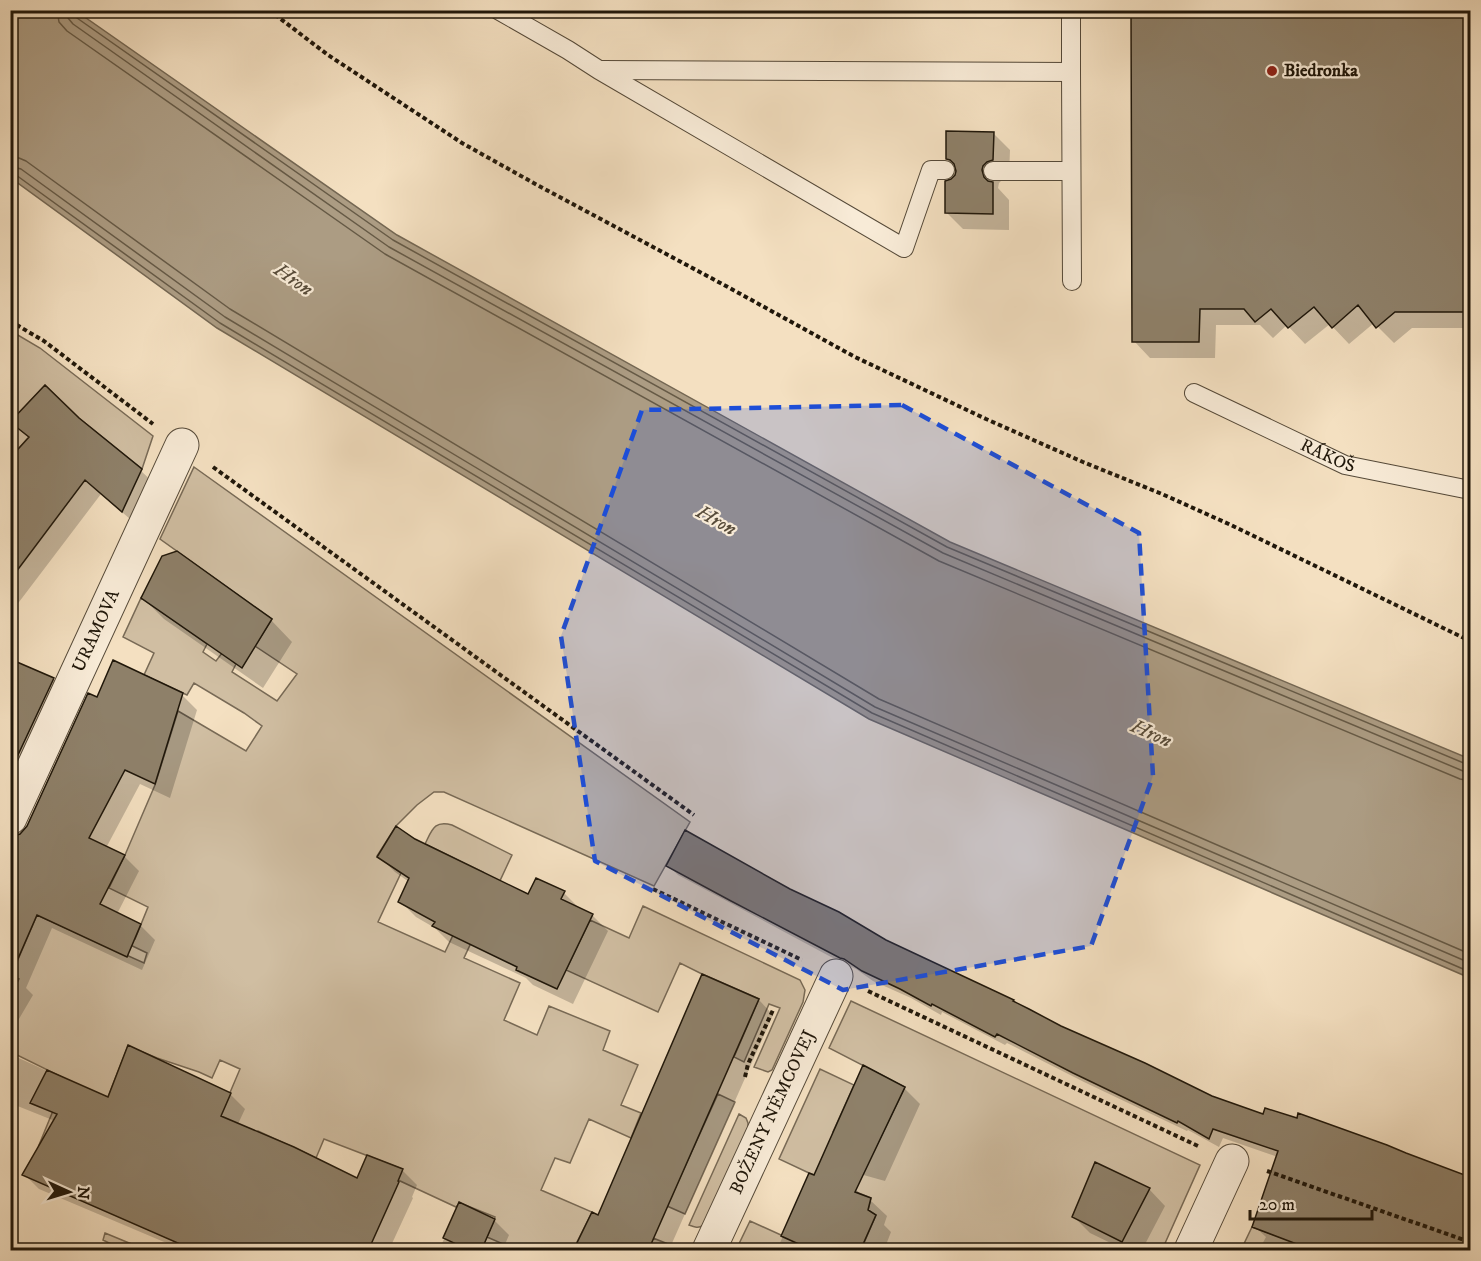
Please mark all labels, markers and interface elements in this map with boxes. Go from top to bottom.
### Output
place label: Biedronka [1284,60,1358,82]
marker: Biedronka [1265,64,1279,78]
water label: Hron [268,257,317,302]
street label: RÁKOŠ [1297,434,1357,478]
water label: Hron [691,499,740,542]
street label: URAMOVA [68,586,125,676]
water label: Hron [1126,714,1175,754]
street label: BOŽENY NĚMCOVEJ [725,1027,820,1198]
north arrow [39,1162,99,1222]
scale bar [1250,1183,1372,1221]
text: N [73,1186,93,1200]
text: 20 m [1259,1194,1295,1216]

